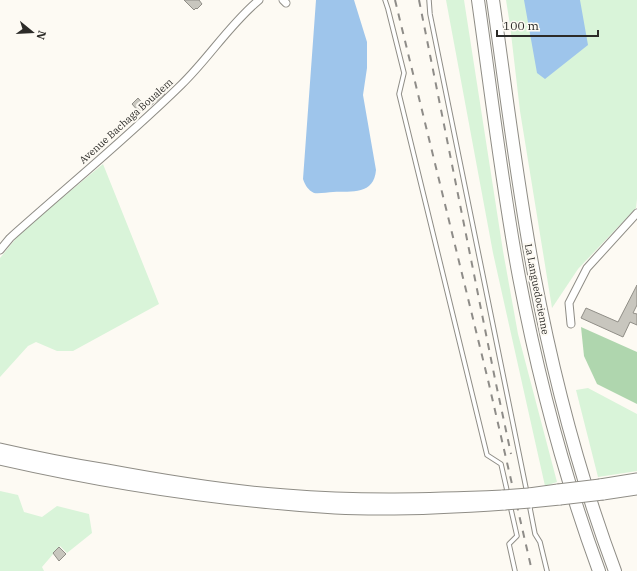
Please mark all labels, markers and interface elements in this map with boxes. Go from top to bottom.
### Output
north arrow [12,12,52,52]
scale bar [497,12,598,38]
text: 100 m [503,18,539,33]
text: N [33,29,50,42]
street label: Avenue Bachaga Boualem [76,75,176,166]
street label: La Languedocienne [522,242,552,336]

